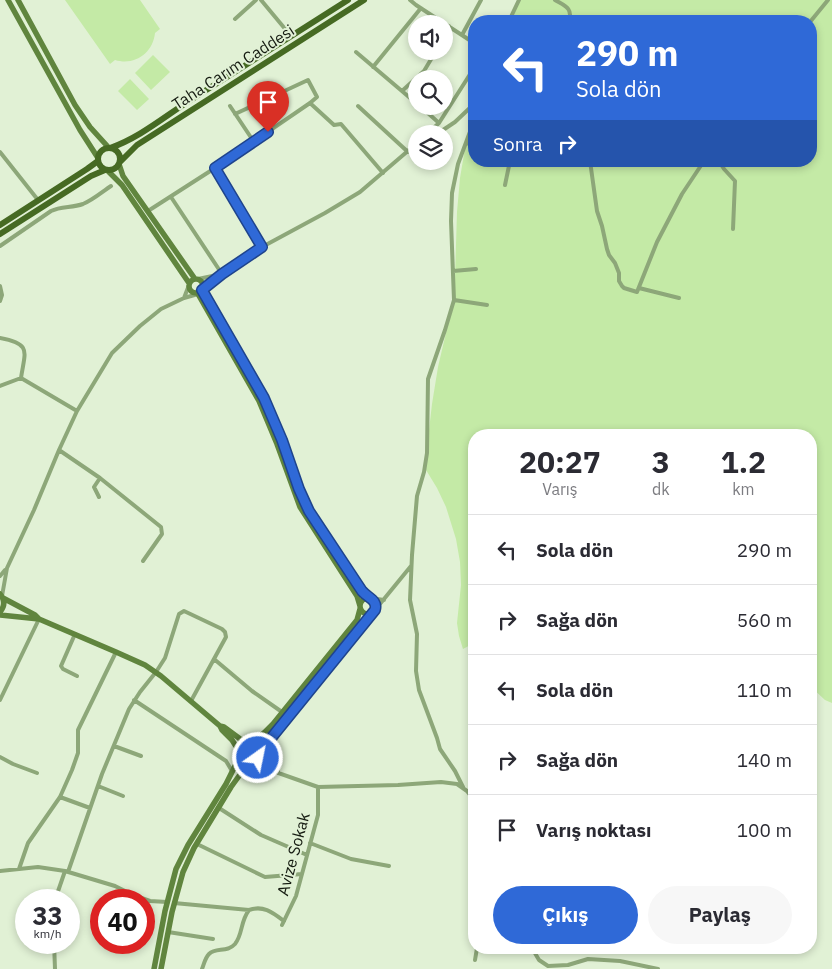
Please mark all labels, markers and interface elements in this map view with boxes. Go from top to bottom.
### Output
map controls [408,15,453,170]
button: sound [408,15,453,60]
street label: Taha Carım Caddesi [168,20,298,114]
text: 290 m [576,30,679,76]
icon: left [493,35,558,100]
button: search [408,70,453,115]
text: Sola dön [576,74,662,103]
pin [247,81,289,132]
icon: arrive [254,88,282,116]
button: layers [408,125,453,170]
icon: right [553,130,581,158]
text: Sonra [493,132,543,156]
text: 20:27 [519,442,601,481]
text: 3 [652,442,670,481]
text: 1.2 [721,442,766,481]
text: Varış [542,479,578,499]
text: dk [652,479,670,499]
text: km [732,479,755,499]
icon: left [493,536,521,564]
text: Sola dön [536,538,613,562]
text: 290 m [737,538,792,562]
icon: right [493,606,521,634]
text: Sağa dön [536,608,618,632]
text: 560 m [737,608,792,632]
icon: left [493,676,521,704]
text: Sola dön [536,678,613,702]
text: 110 m [737,678,792,702]
position arrow [231,731,283,783]
icon: right [493,746,521,774]
text: Sağa dön [536,748,618,772]
text: 140 m [737,748,792,772]
street label: Avize Sokak [272,810,314,898]
icon: arrive [493,816,521,844]
text: Varış noktası [536,818,651,842]
text: 100 m [737,818,792,842]
button: Çıkış [493,886,638,944]
button: Paylaş [648,886,792,944]
speed limit sign: 40 [90,889,155,954]
text: 33 [32,899,63,932]
text: km/h [33,926,62,941]

